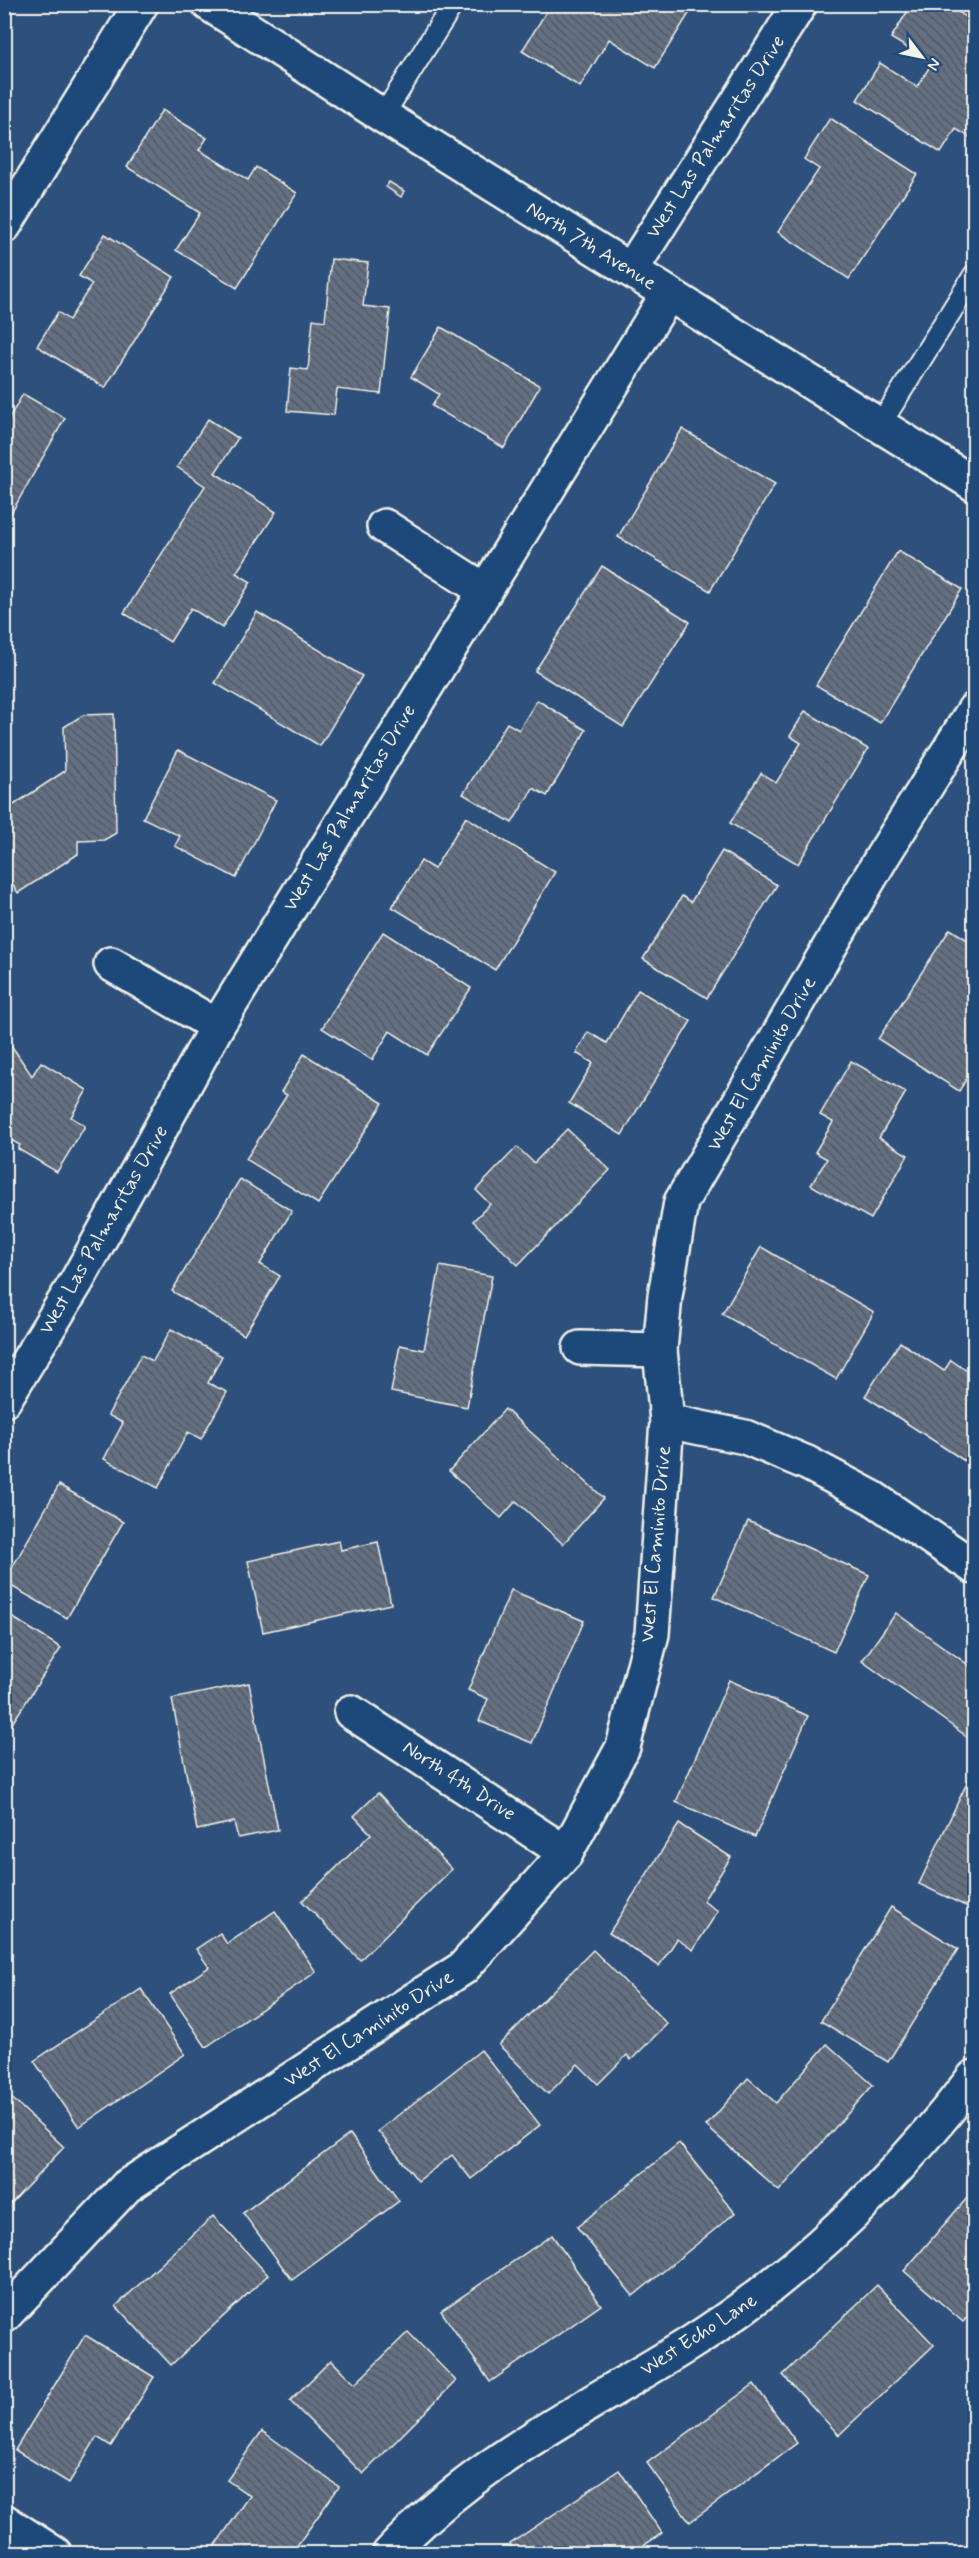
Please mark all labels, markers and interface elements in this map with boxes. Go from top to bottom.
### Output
north arrow [892,27,952,87]
street label: West Las Palmaritas Drive [640,30,792,244]
text: N [922,54,945,74]
street label: North 7th Avenue [521,195,661,297]
street label: West Las Palmaritas Drive [277,699,423,917]
street label: West El Caminito Drive [701,972,823,1156]
street label: West Las Palmaritas Drive [33,1121,175,1339]
street label: West El Caminito Drive [634,1444,678,1643]
street label: North 4th Drive [397,1734,521,1828]
street label: West El Caminito Drive [279,1964,459,2094]
street label: West Echo Lane [635,2287,763,2383]

